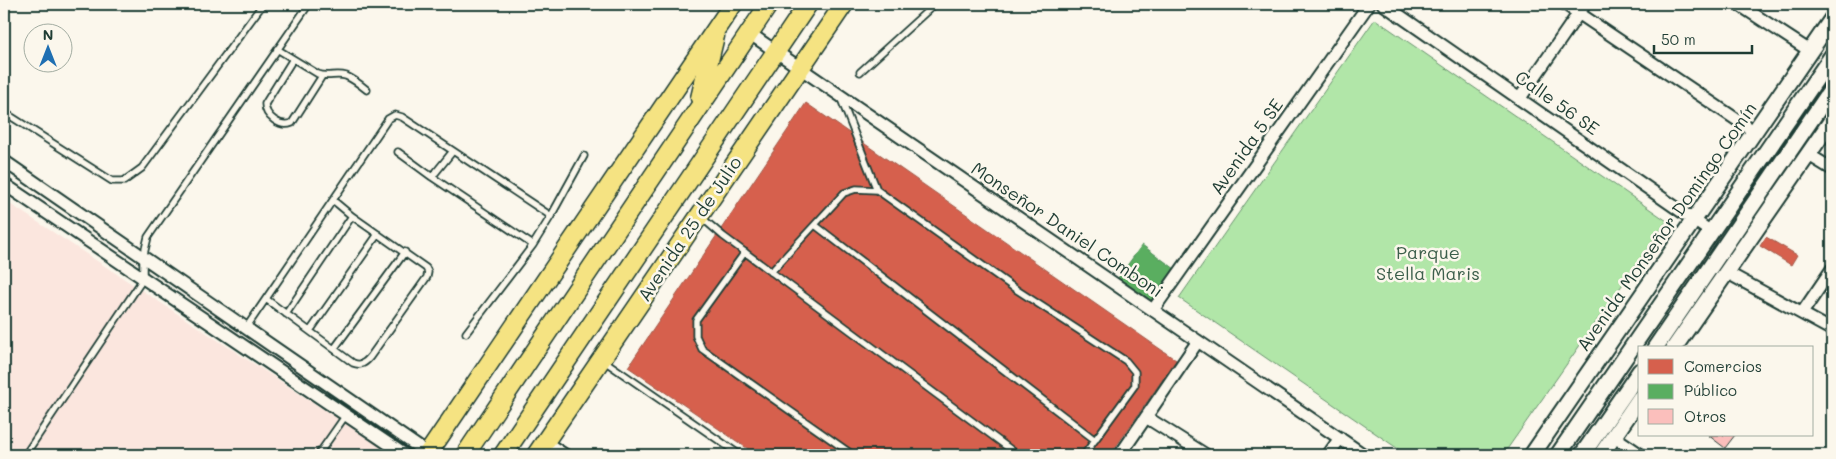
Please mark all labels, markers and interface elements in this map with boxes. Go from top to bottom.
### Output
north arrow [22,22,72,72]
scale bar [1654,22,1751,54]
text: N [43,25,53,44]
text: 50 m [1661,29,1696,49]
street label: Calle 56 SE [1511,64,1604,140]
street label: Avenida 5 SE [1204,94,1288,199]
street label: Avenida Monseñor Domingo Comín [1571,97,1762,356]
street label: Avenida 25 de Julio [632,151,747,306]
street label: Monseñor Daniel Comboni [967,156,1168,302]
park label: Parque Stella Maris [1376,240,1480,285]
legend [1638,346,1814,436]
text: Comercios [1684,356,1762,376]
text: Público [1684,380,1737,400]
text: Otros [1684,406,1726,426]

